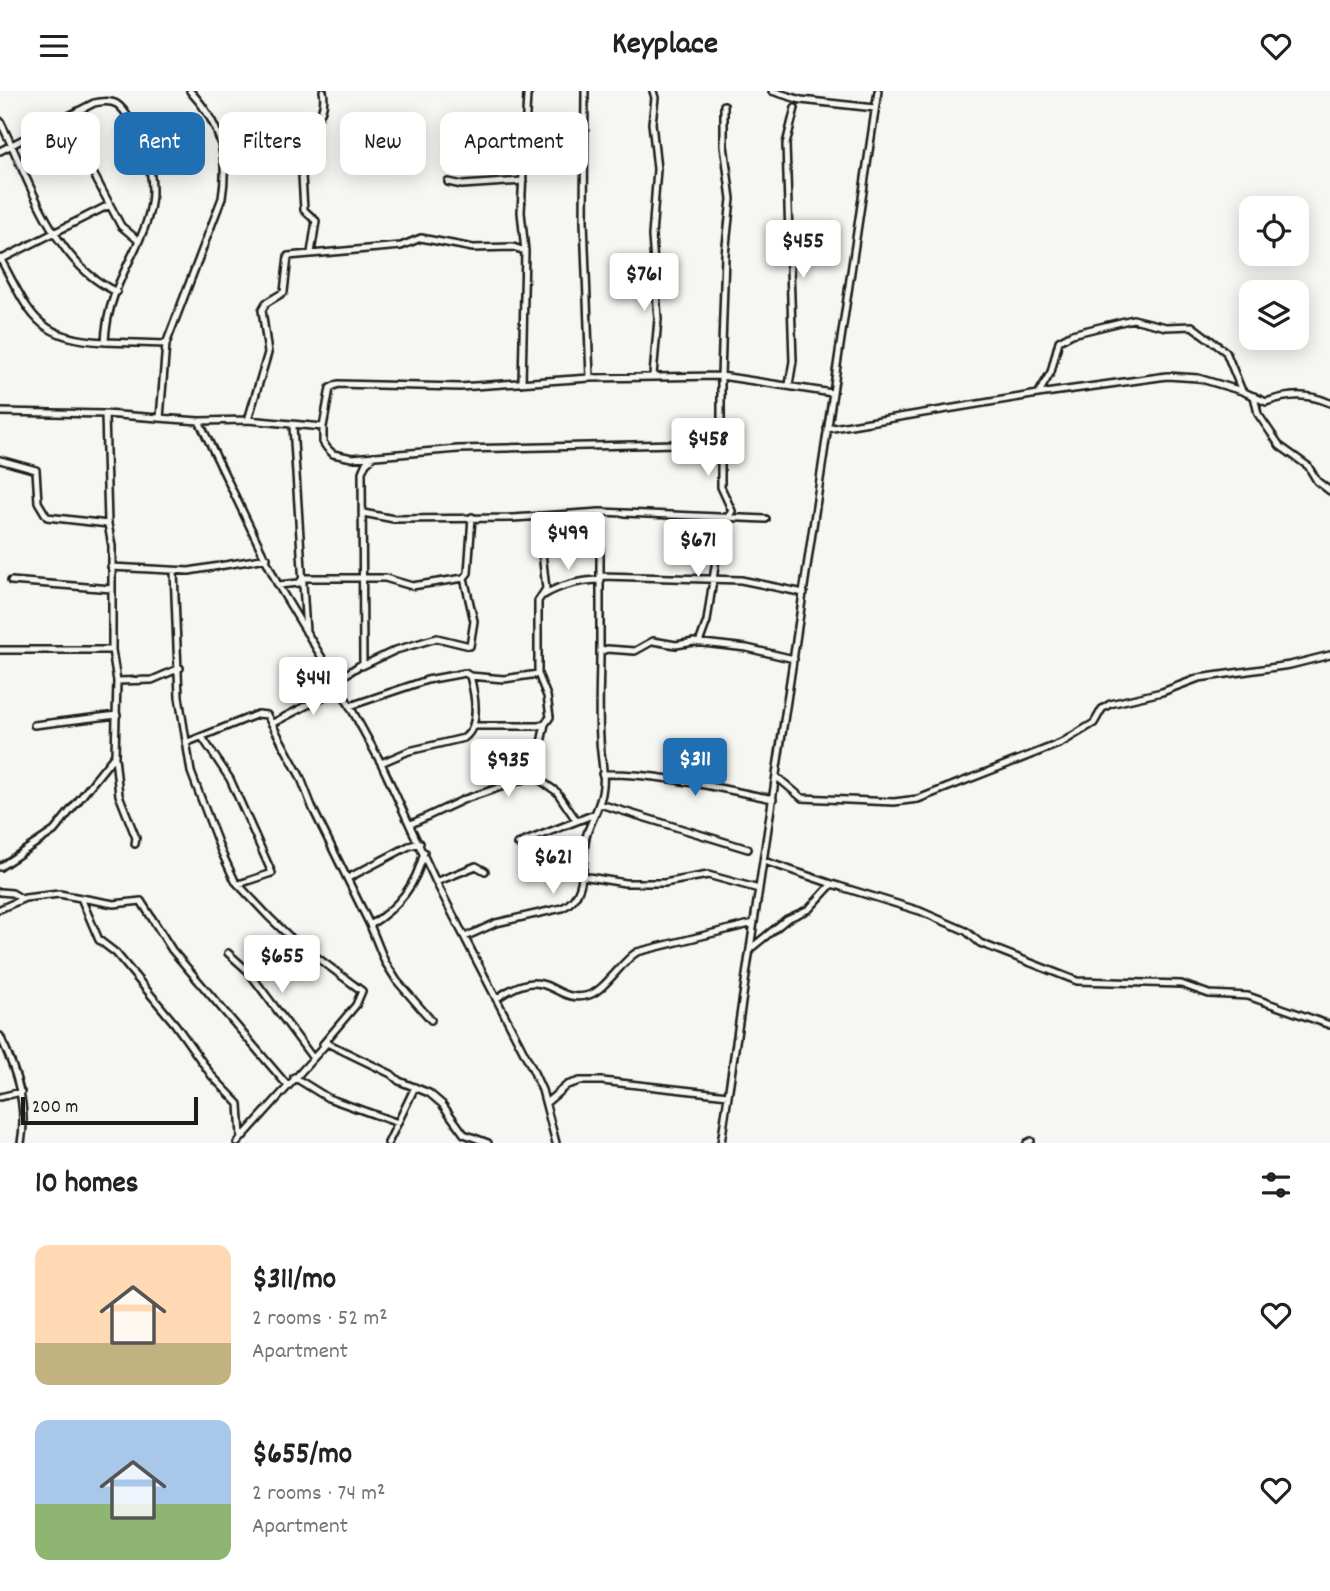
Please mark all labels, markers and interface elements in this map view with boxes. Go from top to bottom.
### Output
text: Keyplace [612,23,718,69]
icon: menu [35,27,73,65]
icon: heart [1257,27,1295,65]
chip: Buy [21,112,100,175]
chip: Rent [114,112,205,175]
chip: Filters [219,112,326,175]
chip: New [340,112,426,175]
chip: Apartment [440,112,588,175]
map controls [1239,196,1309,350]
button: locate [1239,196,1309,266]
pin: $455 [762,221,844,280]
text: $455 [782,226,824,259]
pin: $761 [603,253,685,313]
text: $761 [626,259,662,292]
button: layers [1239,280,1309,350]
pin: $458 [667,419,749,478]
text: $458 [687,424,729,457]
pin: $499 [527,512,609,572]
text: $499 [547,518,589,551]
pin: $671 [657,519,739,579]
text: $671 [680,525,716,558]
pin: $441 [272,657,354,717]
text: $441 [295,663,331,696]
pin: $935 [467,739,549,799]
pin: $311 [654,739,736,798]
text: $311 [679,744,711,777]
text: $935 [486,745,530,778]
pin: $621 [512,837,594,896]
text: $621 [534,842,572,875]
pin: $655 [241,935,323,995]
text: $655 [260,941,304,974]
scale bar [21,1094,198,1126]
text: 200 m [32,1095,78,1122]
text: 10 homes [35,1164,138,1207]
icon: filters [1257,1166,1295,1204]
text: $311/mo [252,1260,336,1303]
icon: home [91,1273,175,1357]
icon: heart [1257,1296,1295,1334]
text: 2 rooms · 52 m² [252,1303,388,1336]
text: Apartment [252,1336,348,1369]
text: $655/mo [252,1435,352,1478]
icon: home [91,1448,175,1532]
icon: heart [1257,1471,1295,1509]
text: 2 rooms · 74 m² [252,1478,385,1511]
text: Apartment [252,1511,348,1544]

